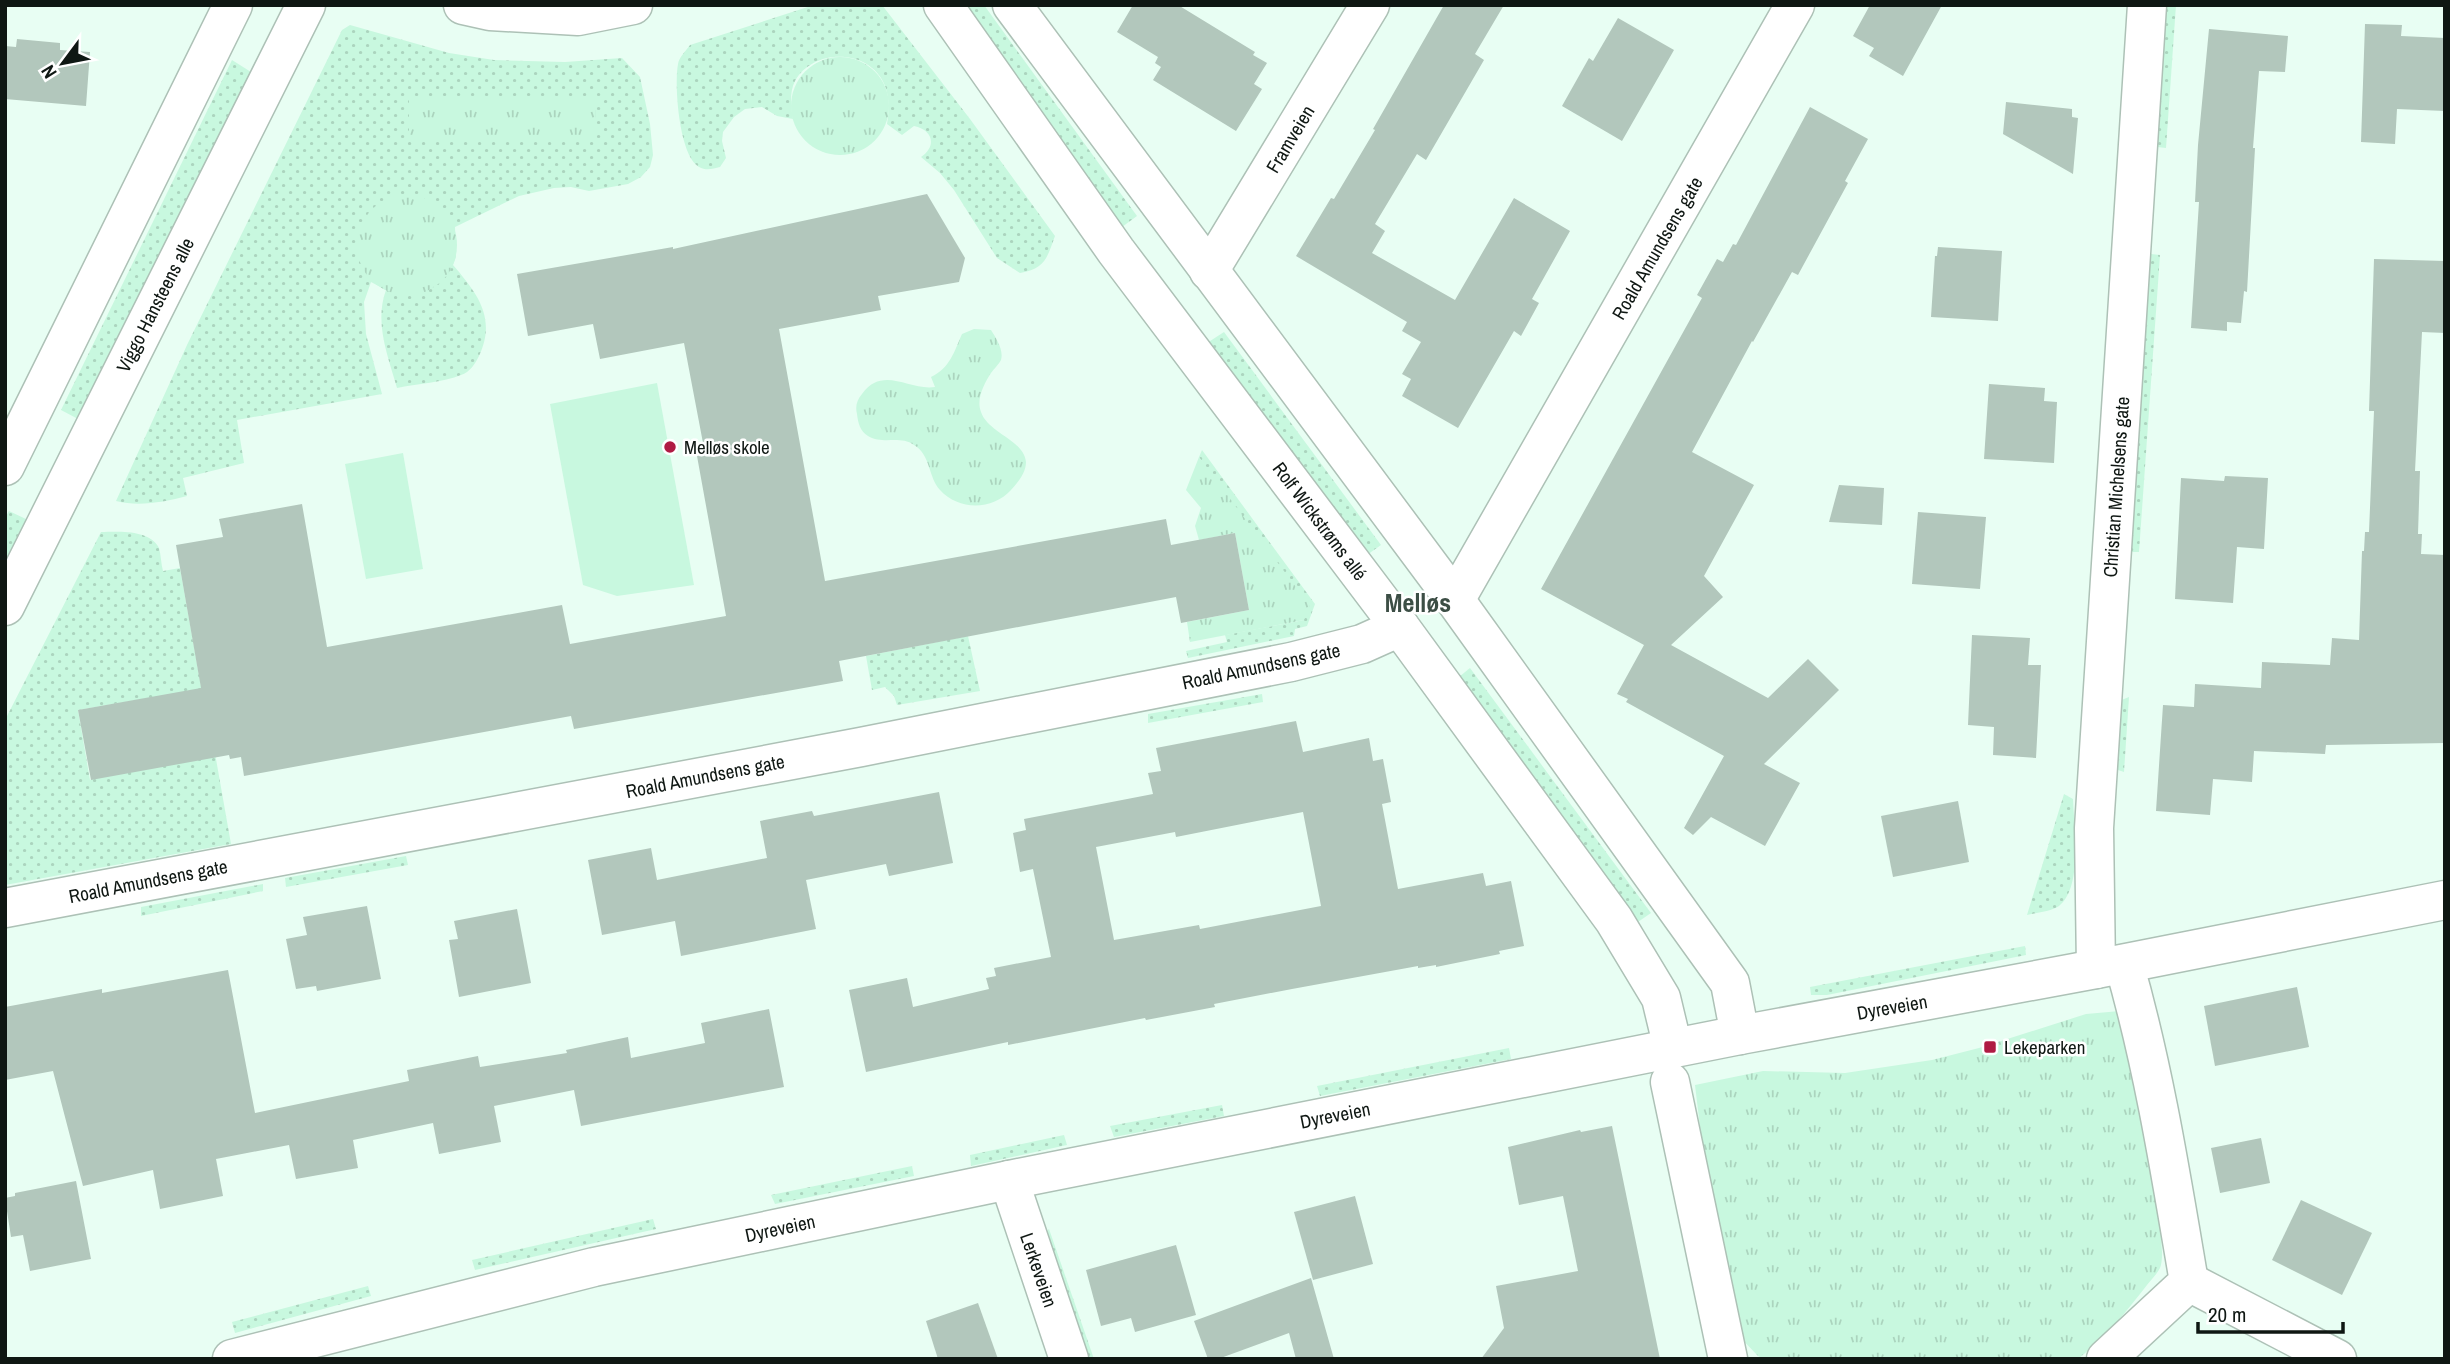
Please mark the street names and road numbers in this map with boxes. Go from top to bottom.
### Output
street label: Framveien [1260,100,1320,178]
street label: Roald Amundsens gate [1605,172,1709,324]
street label: Viggo Hansteens alle [110,233,200,377]
street label: Christian Michelsens gate [2097,396,2135,578]
street label: Rolf Wickstrøms allé [1267,456,1373,586]
street label: Roald Amundsens gate [1180,637,1342,695]
street label: Roald Amundsens gate [623,748,787,804]
street label: Roald Amundsens gate [66,853,230,909]
street label: Dyreveien [1855,988,1929,1026]
street label: Dyreveien [1298,1095,1372,1135]
street label: Dyreveien [743,1208,817,1248]
street label: Lerkeveien [1014,1229,1064,1311]

